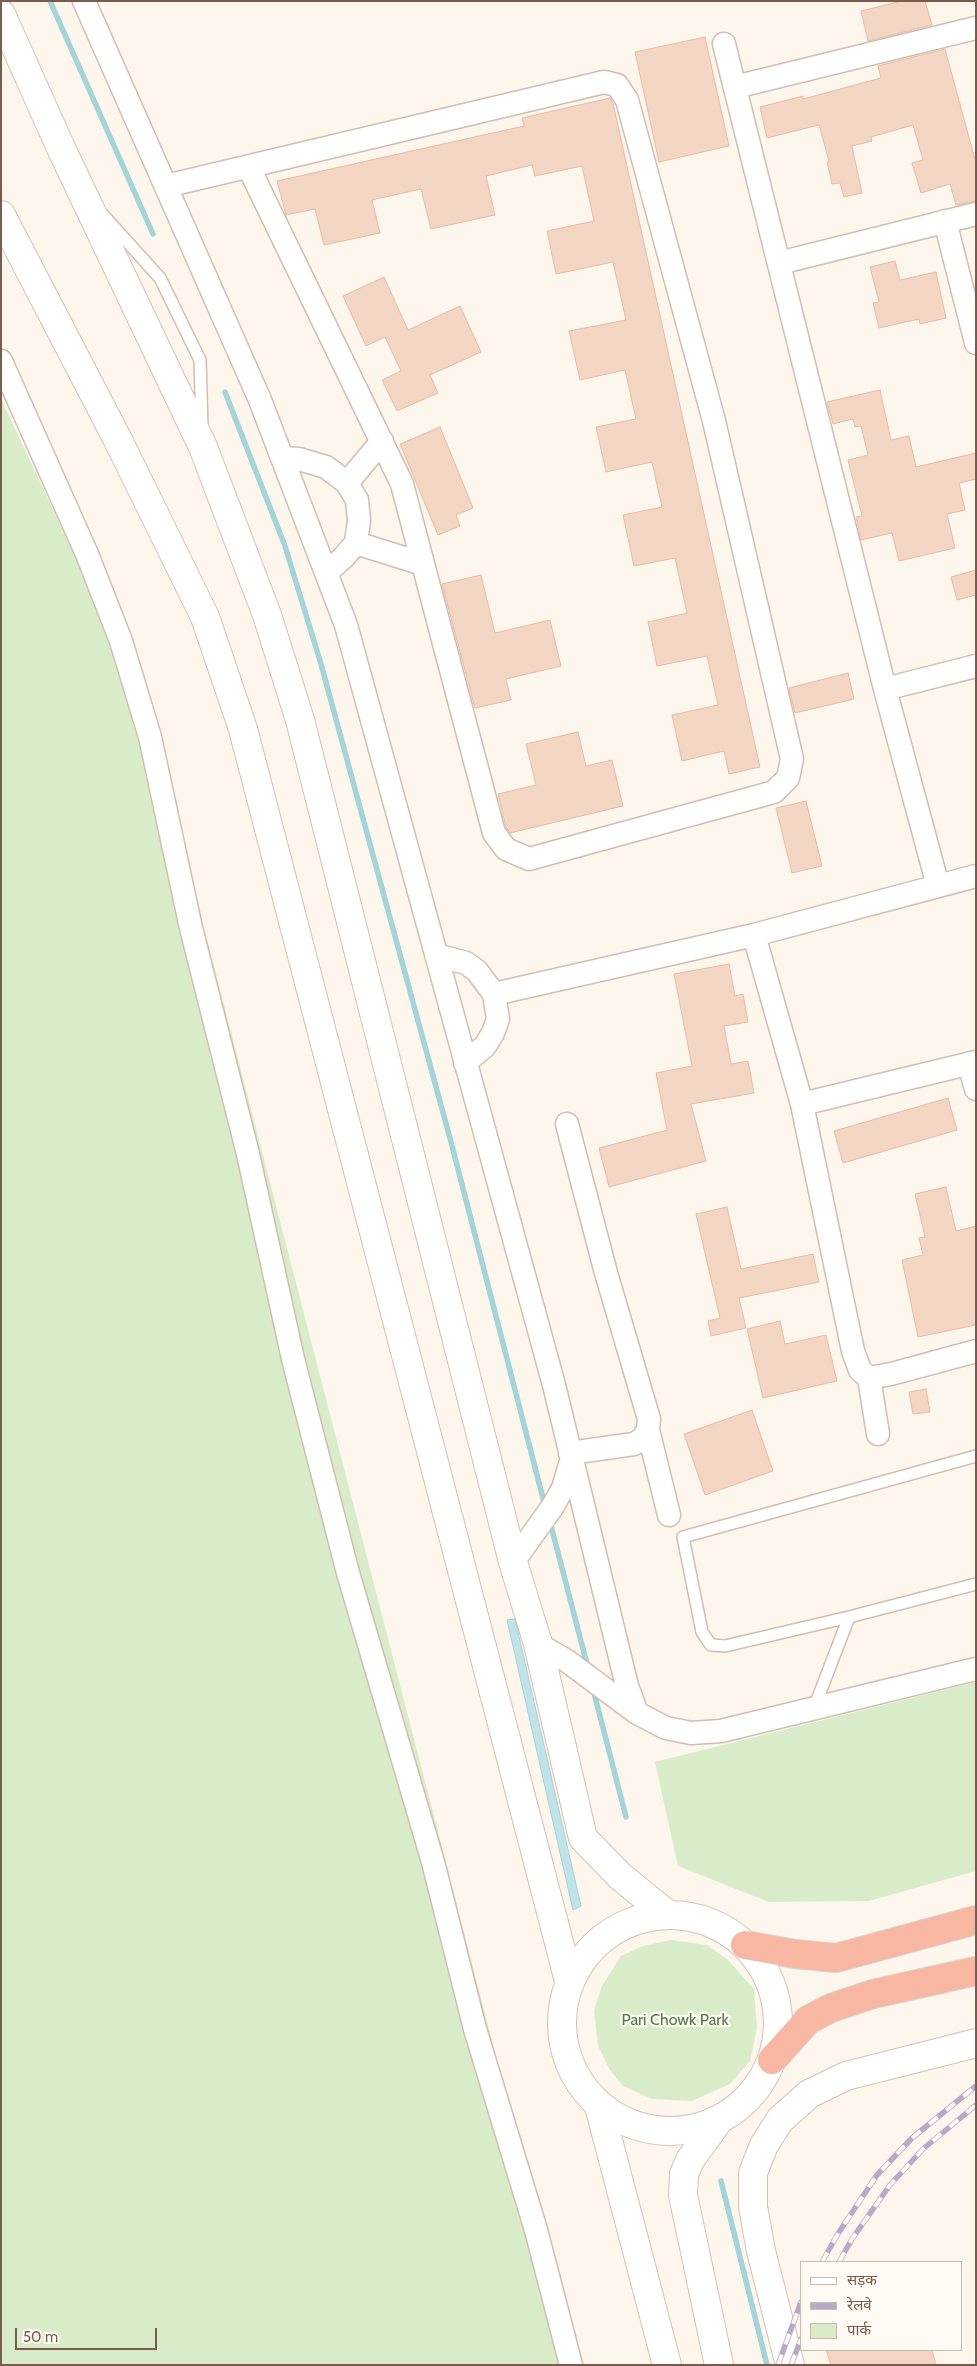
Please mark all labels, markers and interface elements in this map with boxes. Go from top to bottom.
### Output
park label: Pari Chowk Park [621,2010,729,2030]
legend [800,2261,962,2351]
text: सड़क [847,2271,877,2289]
text: रेलवे [847,2296,872,2314]
scale bar [18,2318,160,2350]
text: पार्क [847,2321,871,2339]
text: 50 m [23,2328,58,2346]

